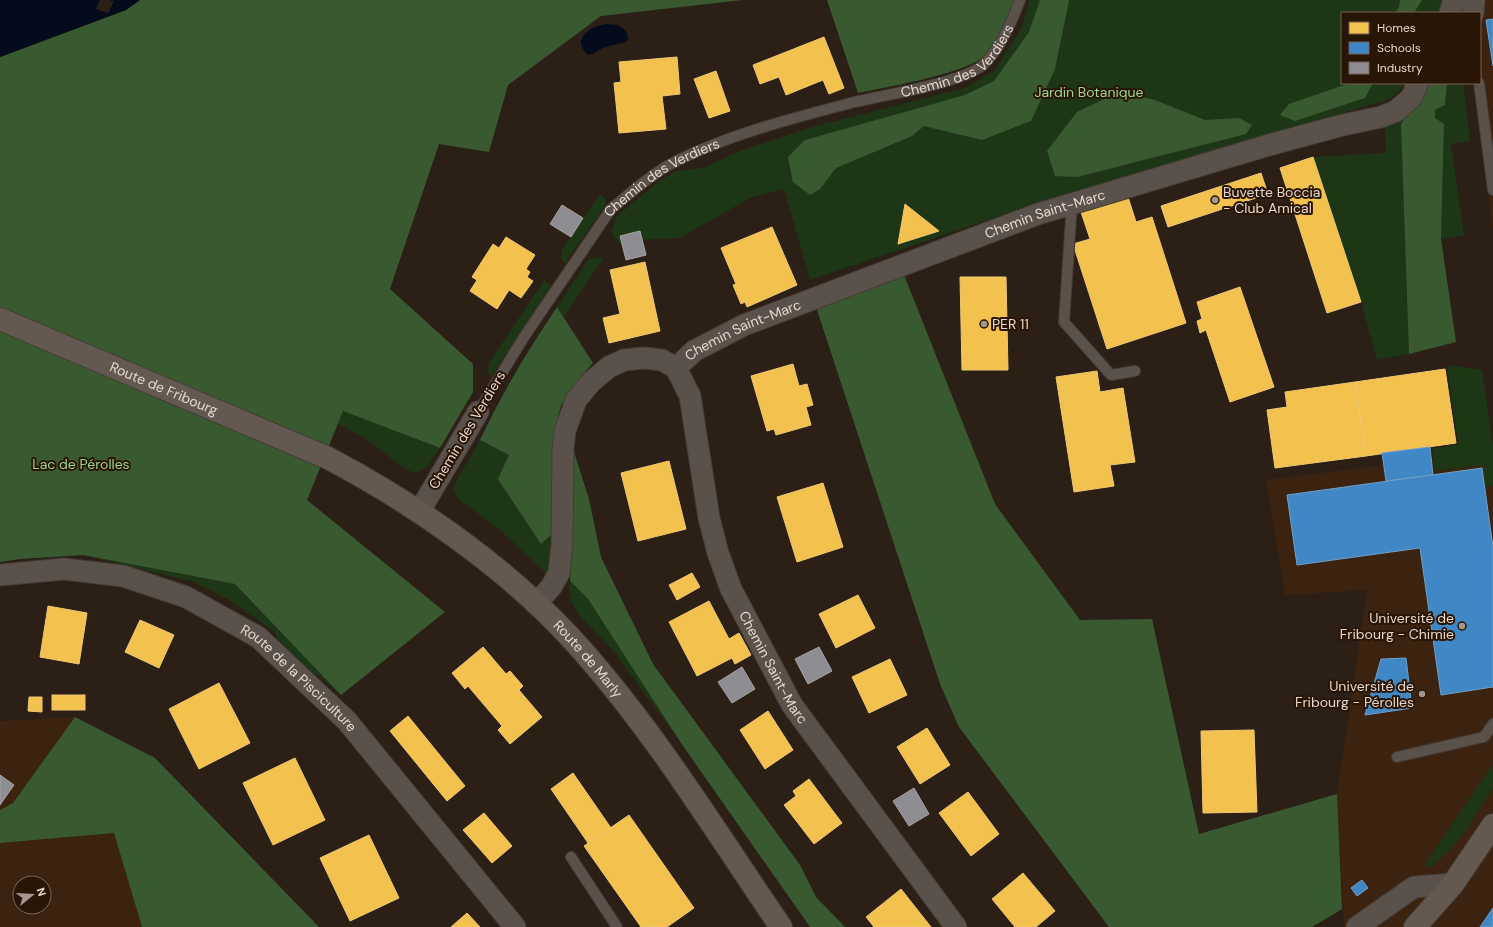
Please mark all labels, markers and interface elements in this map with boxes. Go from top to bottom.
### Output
legend [1341,12,1481,84]
text: Homes [1377,20,1416,36]
street label: Chemin des Verdiers [899,21,1018,101]
text: Schools [1377,40,1421,56]
text: Industry [1377,60,1423,76]
park label: Jardin Botanique [1034,83,1144,101]
street label: Chemin des Verdiers [600,134,722,220]
place label: Buvette Boccia - Club Amical [1223,183,1320,217]
street label: Chemin Saint-Marc [982,185,1107,242]
marker: Buvette Boccia - Club Amical [1210,195,1220,205]
street label: Chemin Saint-Marc [681,295,803,364]
place label: PER 11 [992,315,1029,333]
marker: PER 11 [979,319,989,329]
street label: Route de Fribourg [107,358,221,419]
street label: Chemin des Verdiers [425,368,509,492]
park label: Lac de Pérolles [32,455,130,473]
street label: Chemin Saint-Marc [735,608,812,727]
place label: Université de Fribourg - Chimie [1340,609,1454,643]
street label: Route de Marly [550,616,627,701]
street label: Route de la Pisciculture [238,620,361,735]
marker: Université de Fribourg - Chimie [1457,621,1467,631]
place label: Université de Fribourg - Pérolles [1295,677,1414,711]
marker: Université de Fribourg - Pérolles [1417,689,1427,699]
north arrow [12,875,52,915]
text: N [34,886,49,898]

